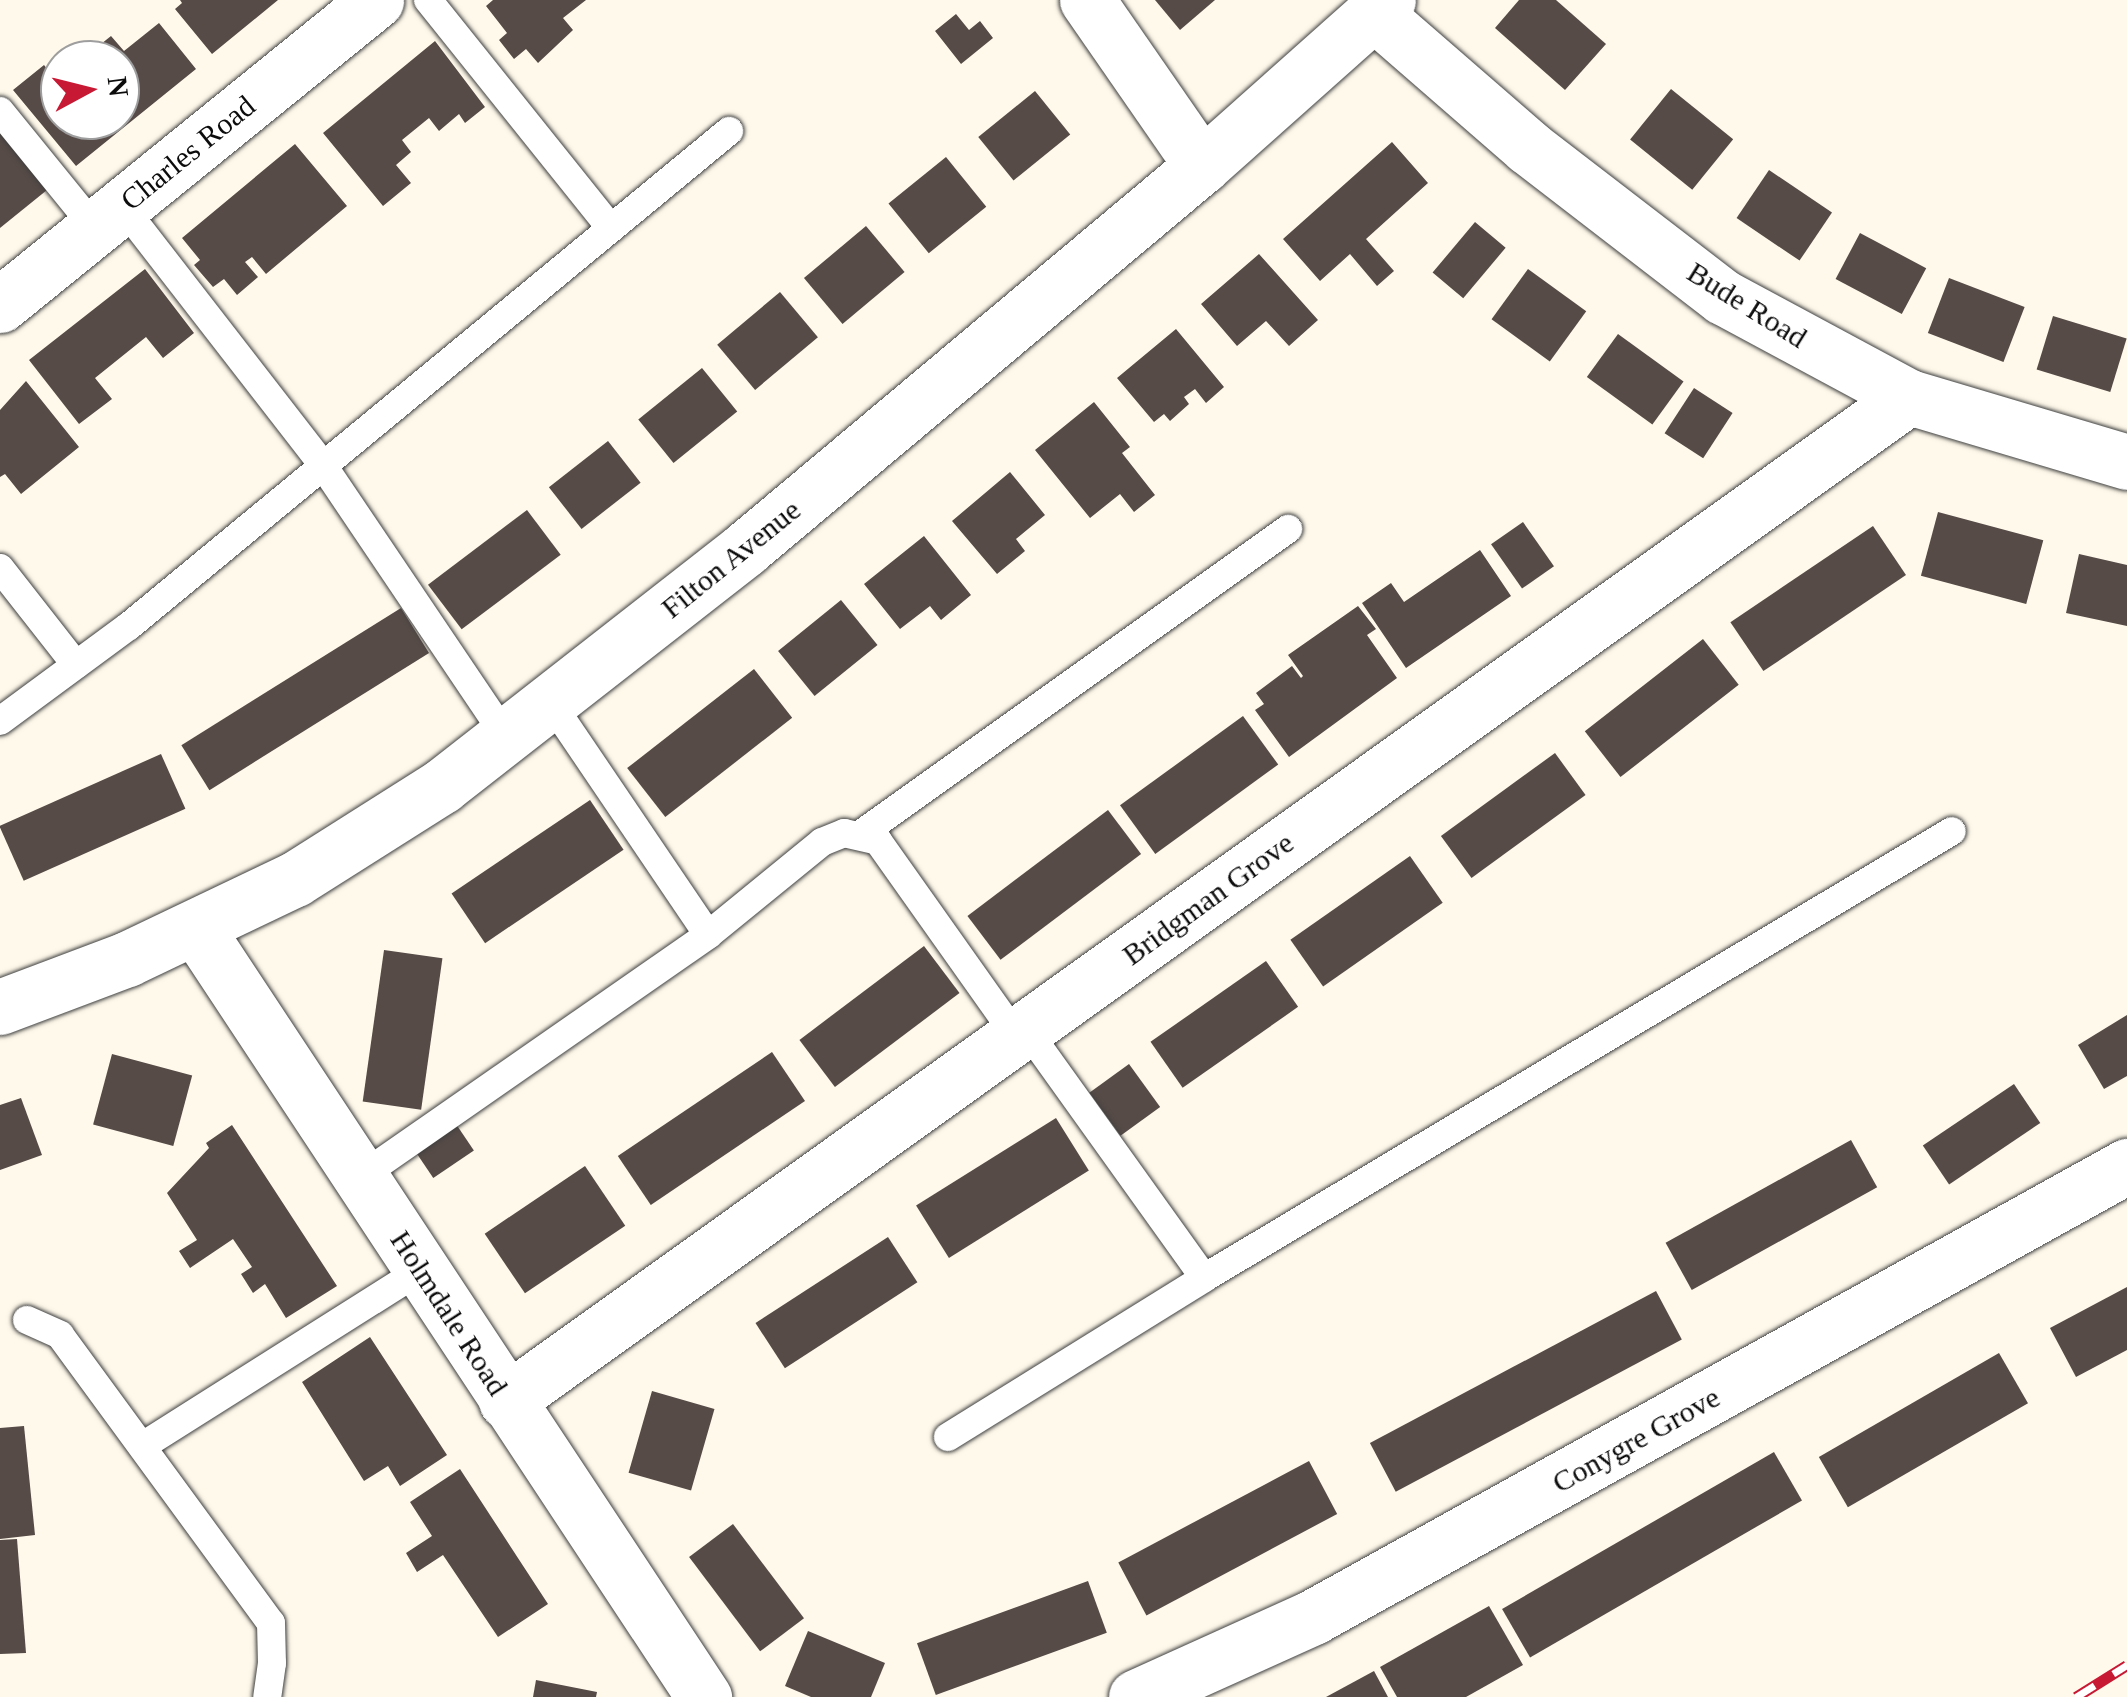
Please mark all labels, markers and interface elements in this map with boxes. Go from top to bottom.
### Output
north arrow [40,40,140,140]
text: N [102,75,135,98]
street label: Charles Road [114,88,262,218]
street label: Bude Road [1681,254,1813,356]
street label: Filton Avenue [654,491,808,627]
street label: Bridgman Grove [1116,825,1300,973]
street label: Holmdale Road [382,1224,516,1402]
street label: Conygre Grove [1546,1379,1726,1501]

